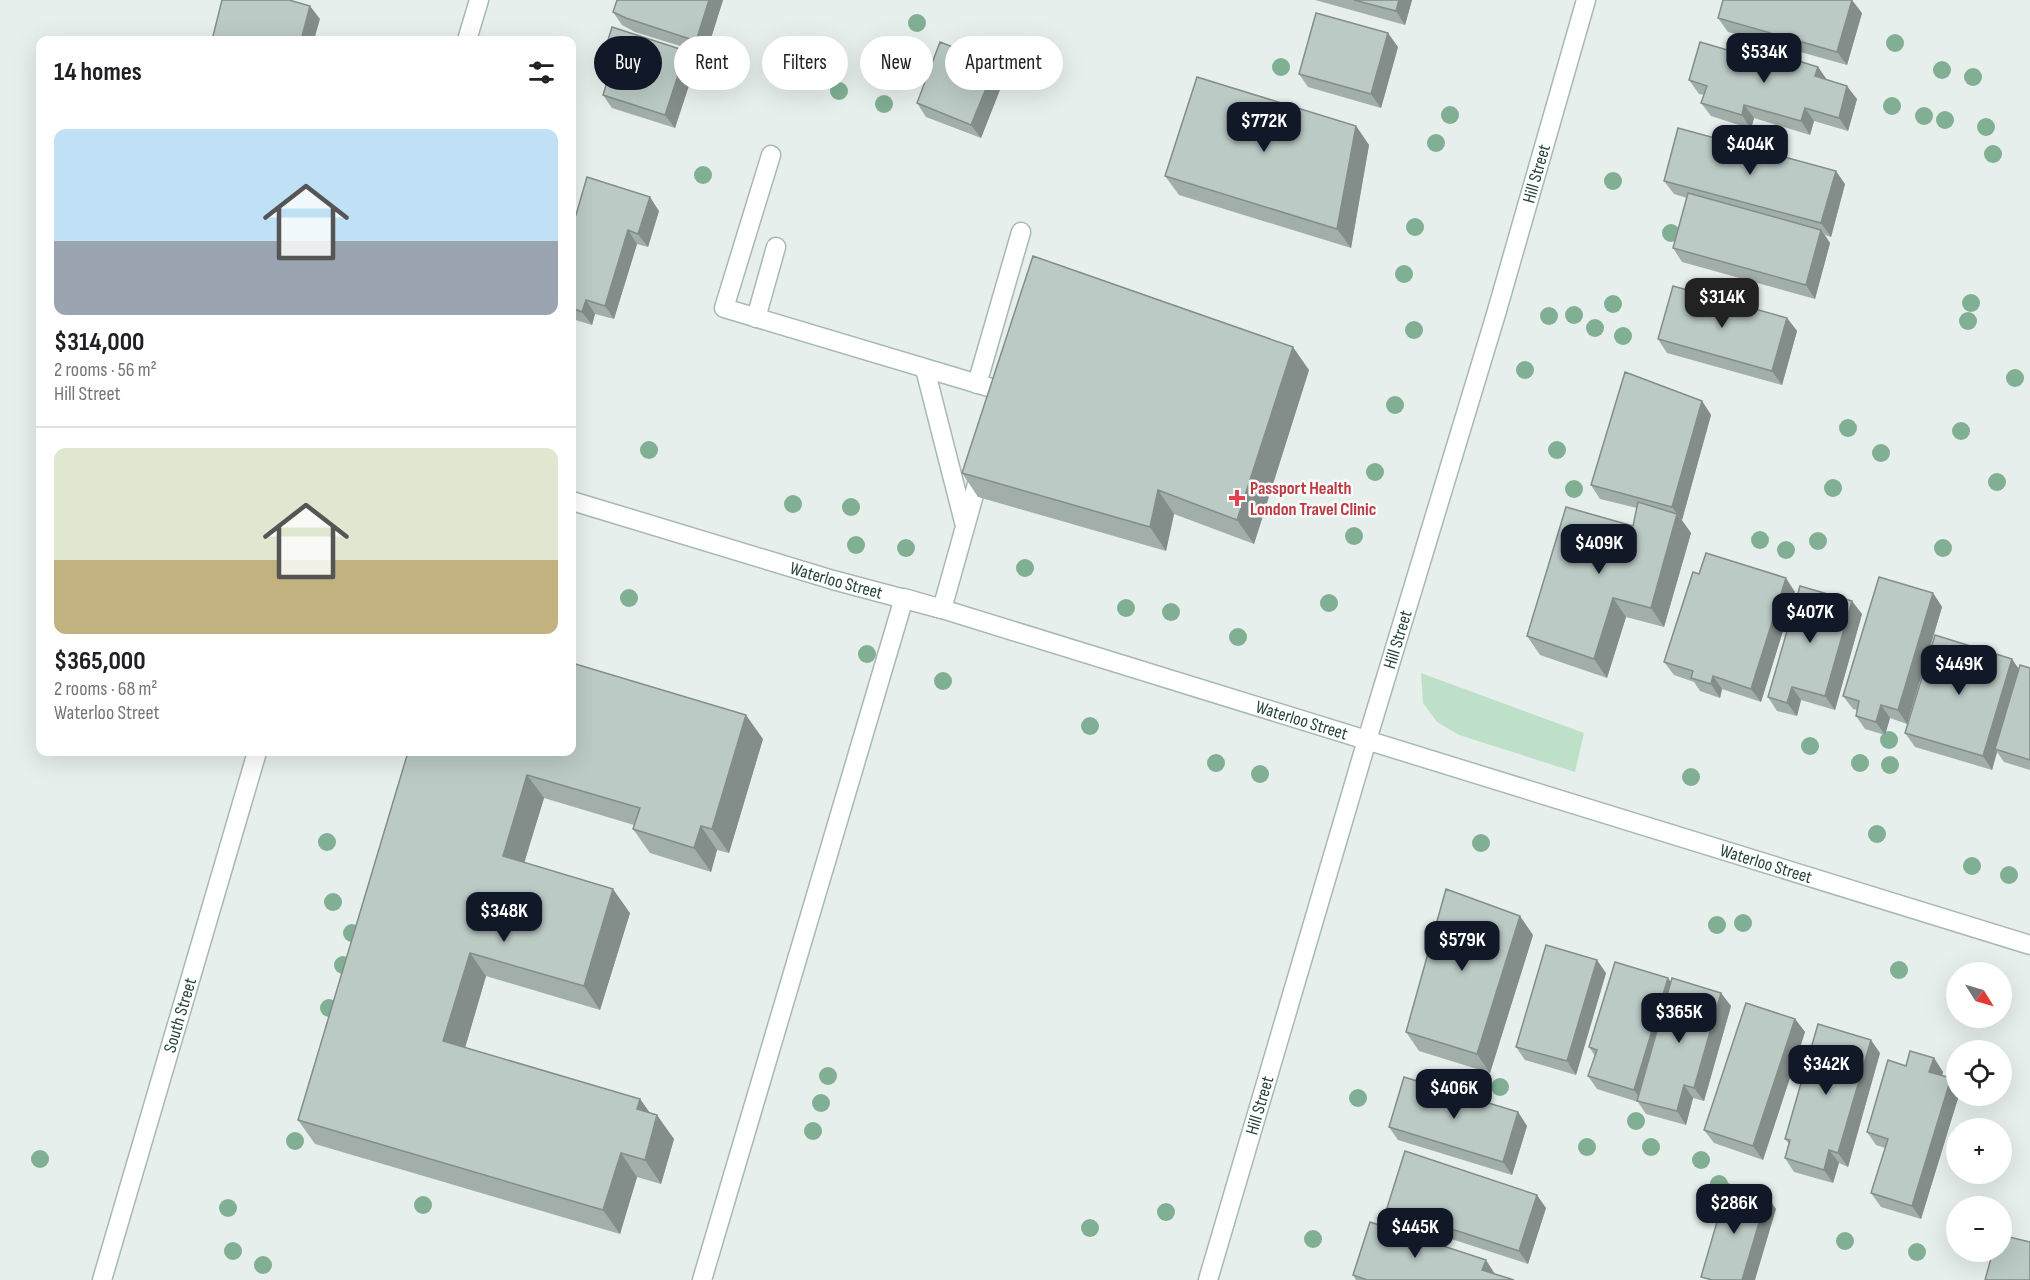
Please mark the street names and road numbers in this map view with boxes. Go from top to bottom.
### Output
street label: Hill Street [1518,142,1555,206]
street label: Waterloo Street [787,558,885,604]
street label: Hill Street [1379,607,1417,671]
street label: Waterloo Street [1253,696,1351,745]
street label: Waterloo Street [1717,840,1815,888]
street label: South Street [159,975,201,1055]
street label: Hill Street [1241,1073,1279,1137]

